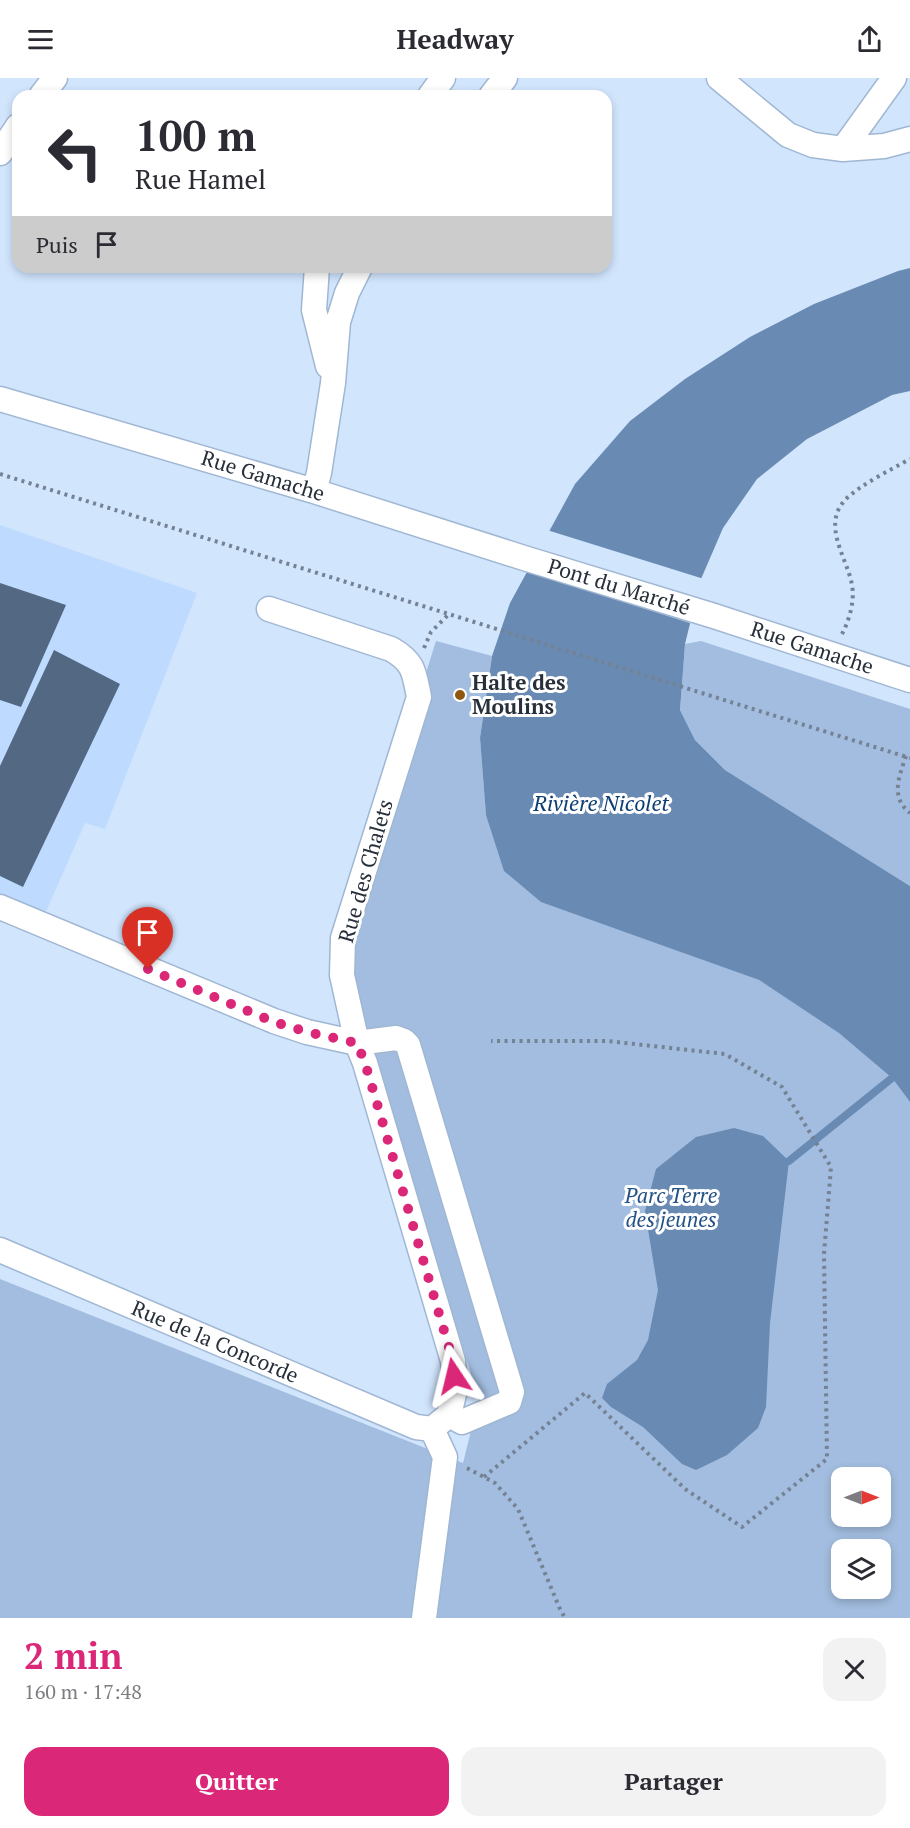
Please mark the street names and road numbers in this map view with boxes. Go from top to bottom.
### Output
street label: Rue Gamache [198,443,328,507]
street label: Pont du Marché [545,551,694,621]
street label: Rue Gamache [747,614,877,680]
street label: Rue des Chalets [331,796,399,946]
street label: Rue de la Concorde [128,1293,303,1389]

